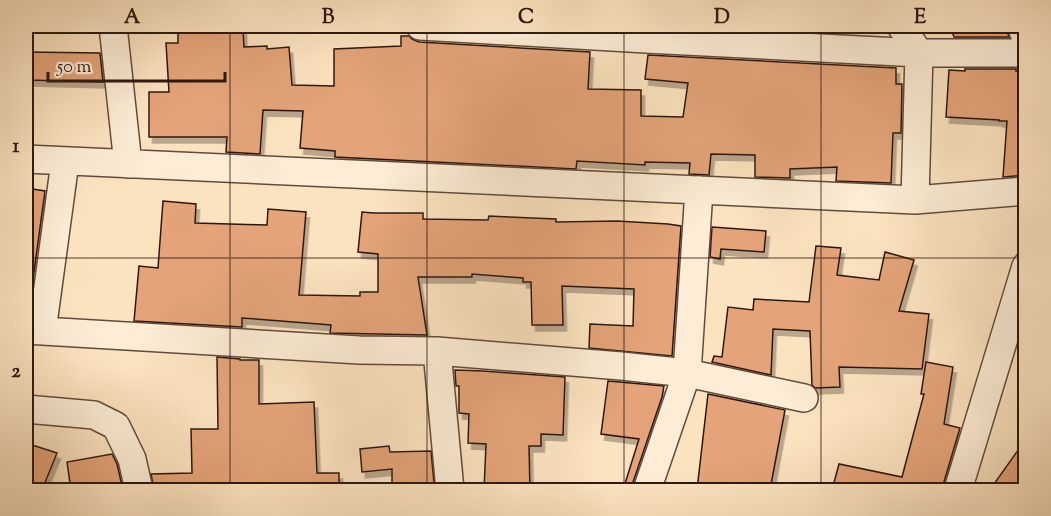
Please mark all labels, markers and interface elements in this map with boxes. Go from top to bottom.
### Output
text: A [124,4,141,33]
text: B [322,4,335,33]
text: C [518,4,534,33]
text: D [714,4,730,33]
text: E [914,4,927,33]
scale bar [48,45,225,83]
text: 50 m [56,55,92,81]
text: 1 [13,133,20,162]
text: 2 [11,358,21,387]

